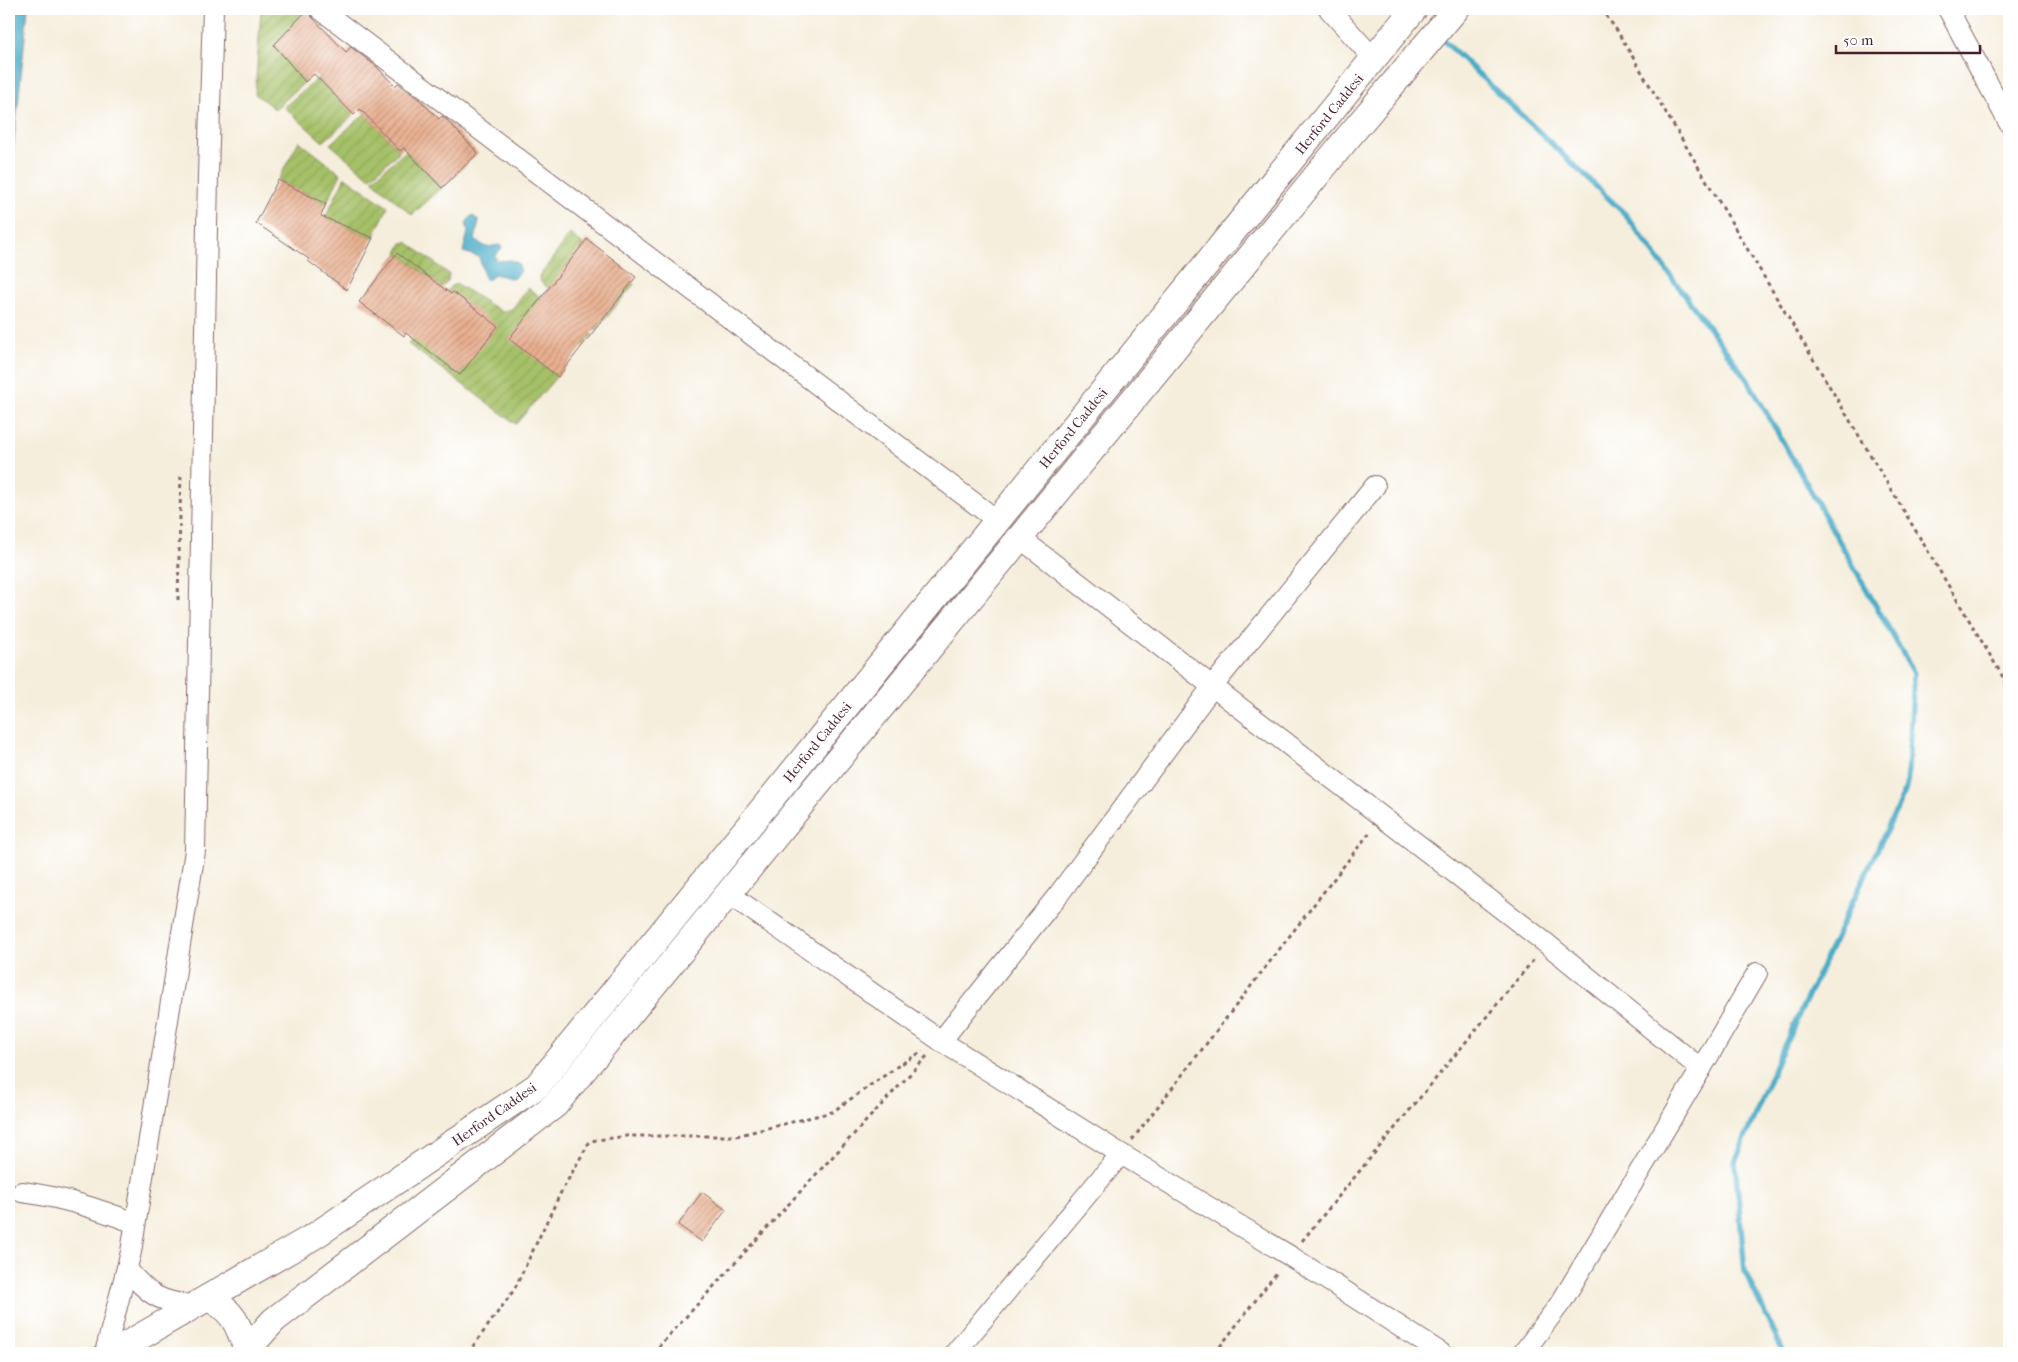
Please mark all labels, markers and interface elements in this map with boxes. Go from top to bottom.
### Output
scale bar [1836,22,1979,54]
text: 50 m [1843,31,1874,49]
street label: Herford Caddesi [1292,71,1367,158]
street label: Herford Caddesi [1036,385,1111,472]
street label: Herford Caddesi [780,699,855,786]
street label: Herford Caddesi [449,1079,540,1150]

